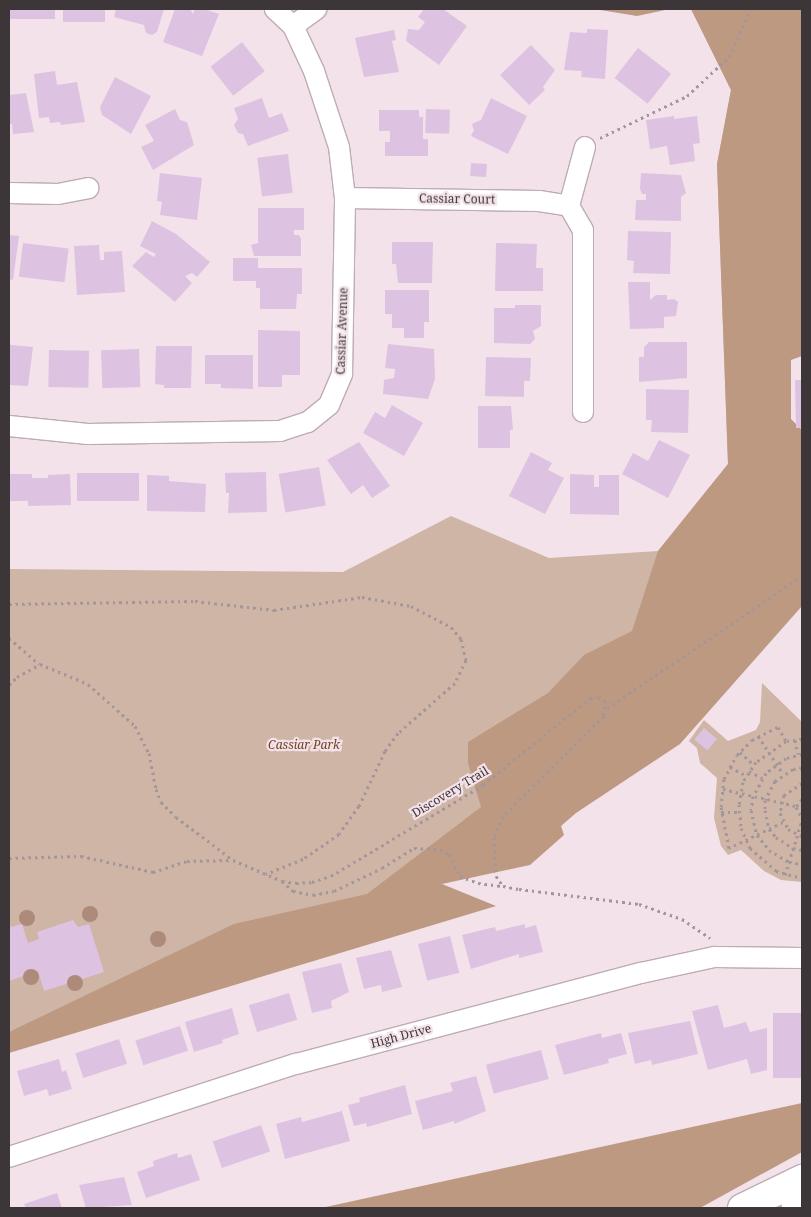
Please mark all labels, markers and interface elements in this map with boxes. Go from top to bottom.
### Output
street label: Cassiar Court [419,191,495,207]
street label: Cassiar Avenue [333,287,351,375]
park label: Cassiar Park [268,738,340,752]
street label: Discovery Trail [409,763,491,821]
street label: High Drive [369,1021,433,1051]

